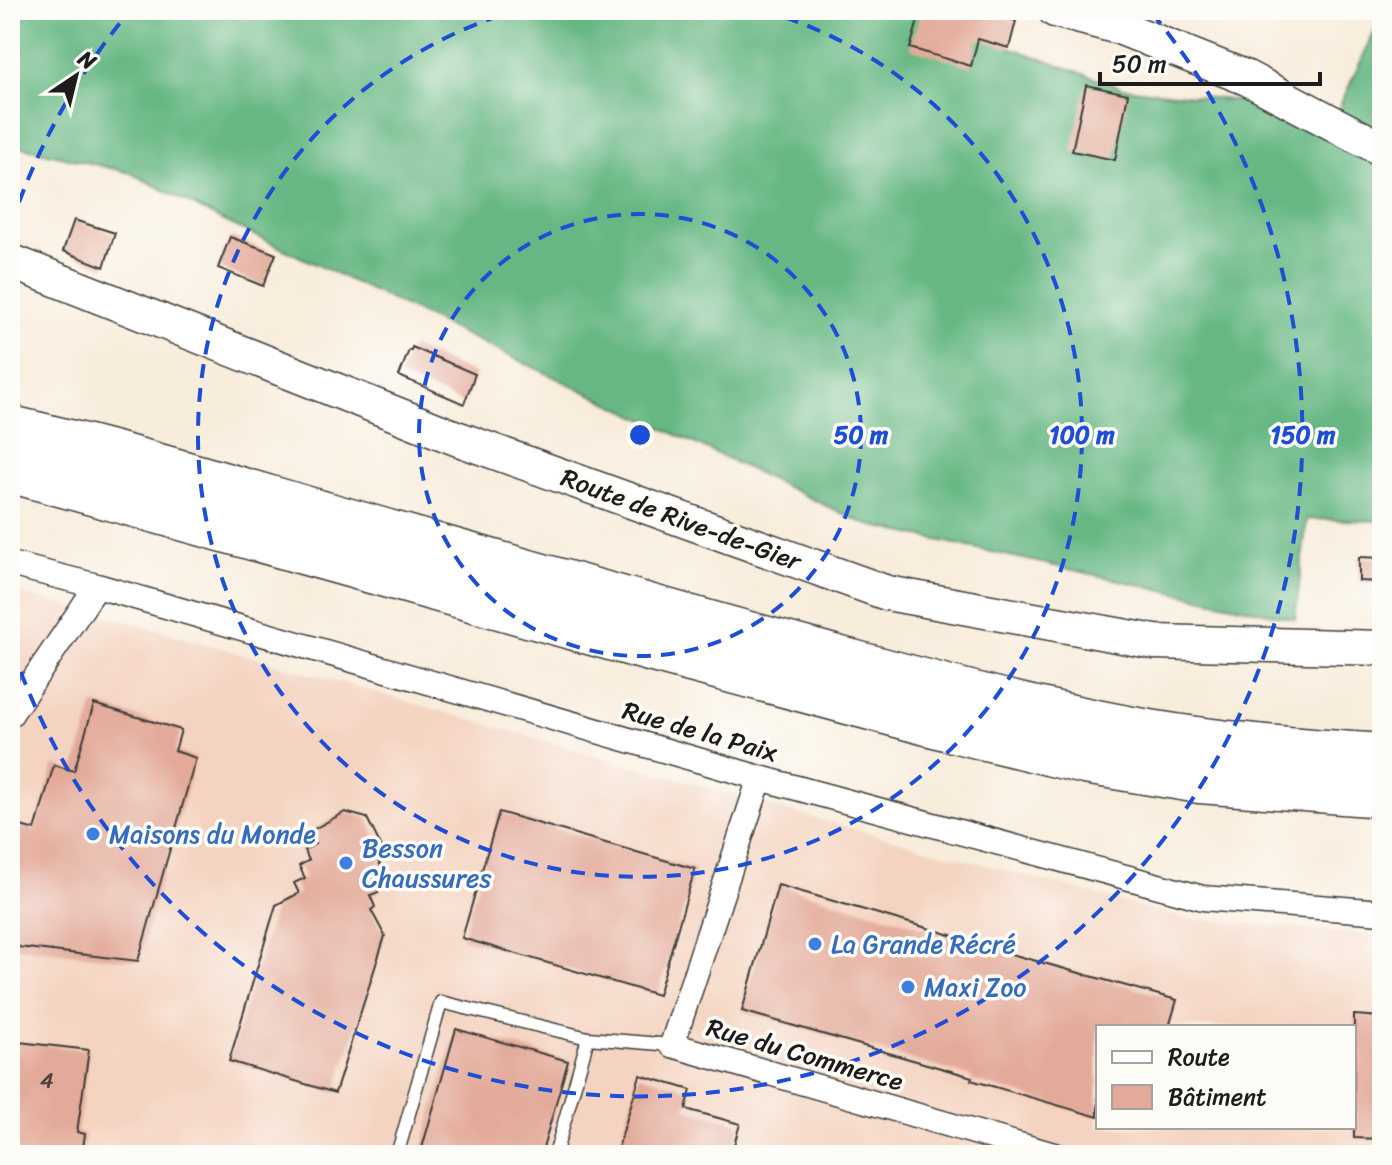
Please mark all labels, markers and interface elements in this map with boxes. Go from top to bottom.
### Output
north arrow [36,36,116,116]
scale bar [1100,36,1320,86]
text: N [69,39,105,81]
text: 50 m [1112,43,1167,85]
text: 50 m [834,414,889,456]
text: 100 m [1049,414,1115,456]
text: 150 m [1271,414,1336,456]
centre of rings [626,421,654,449]
street label: Route de Rive-de-Gier [554,454,809,584]
street label: Rue de la Paix [617,687,784,775]
place label: Maisons du Monde [109,811,316,857]
marker: Maisons du Monde [84,825,102,843]
place label: Besson Chaussures [362,825,491,901]
marker: Besson Chaussures [337,854,355,872]
place label: La Grande Récré [831,921,1016,967]
marker: La Grande Récré [806,935,824,953]
place label: Maxi Zoo [924,964,1027,1010]
marker: Maxi Zoo [899,978,917,996]
street label: Rue du Commerce [701,1004,909,1104]
legend [1096,1025,1356,1129]
text: Route [1168,1036,1230,1078]
house number: 4 [40,1061,54,1100]
text: Bâtiment [1168,1076,1267,1118]

